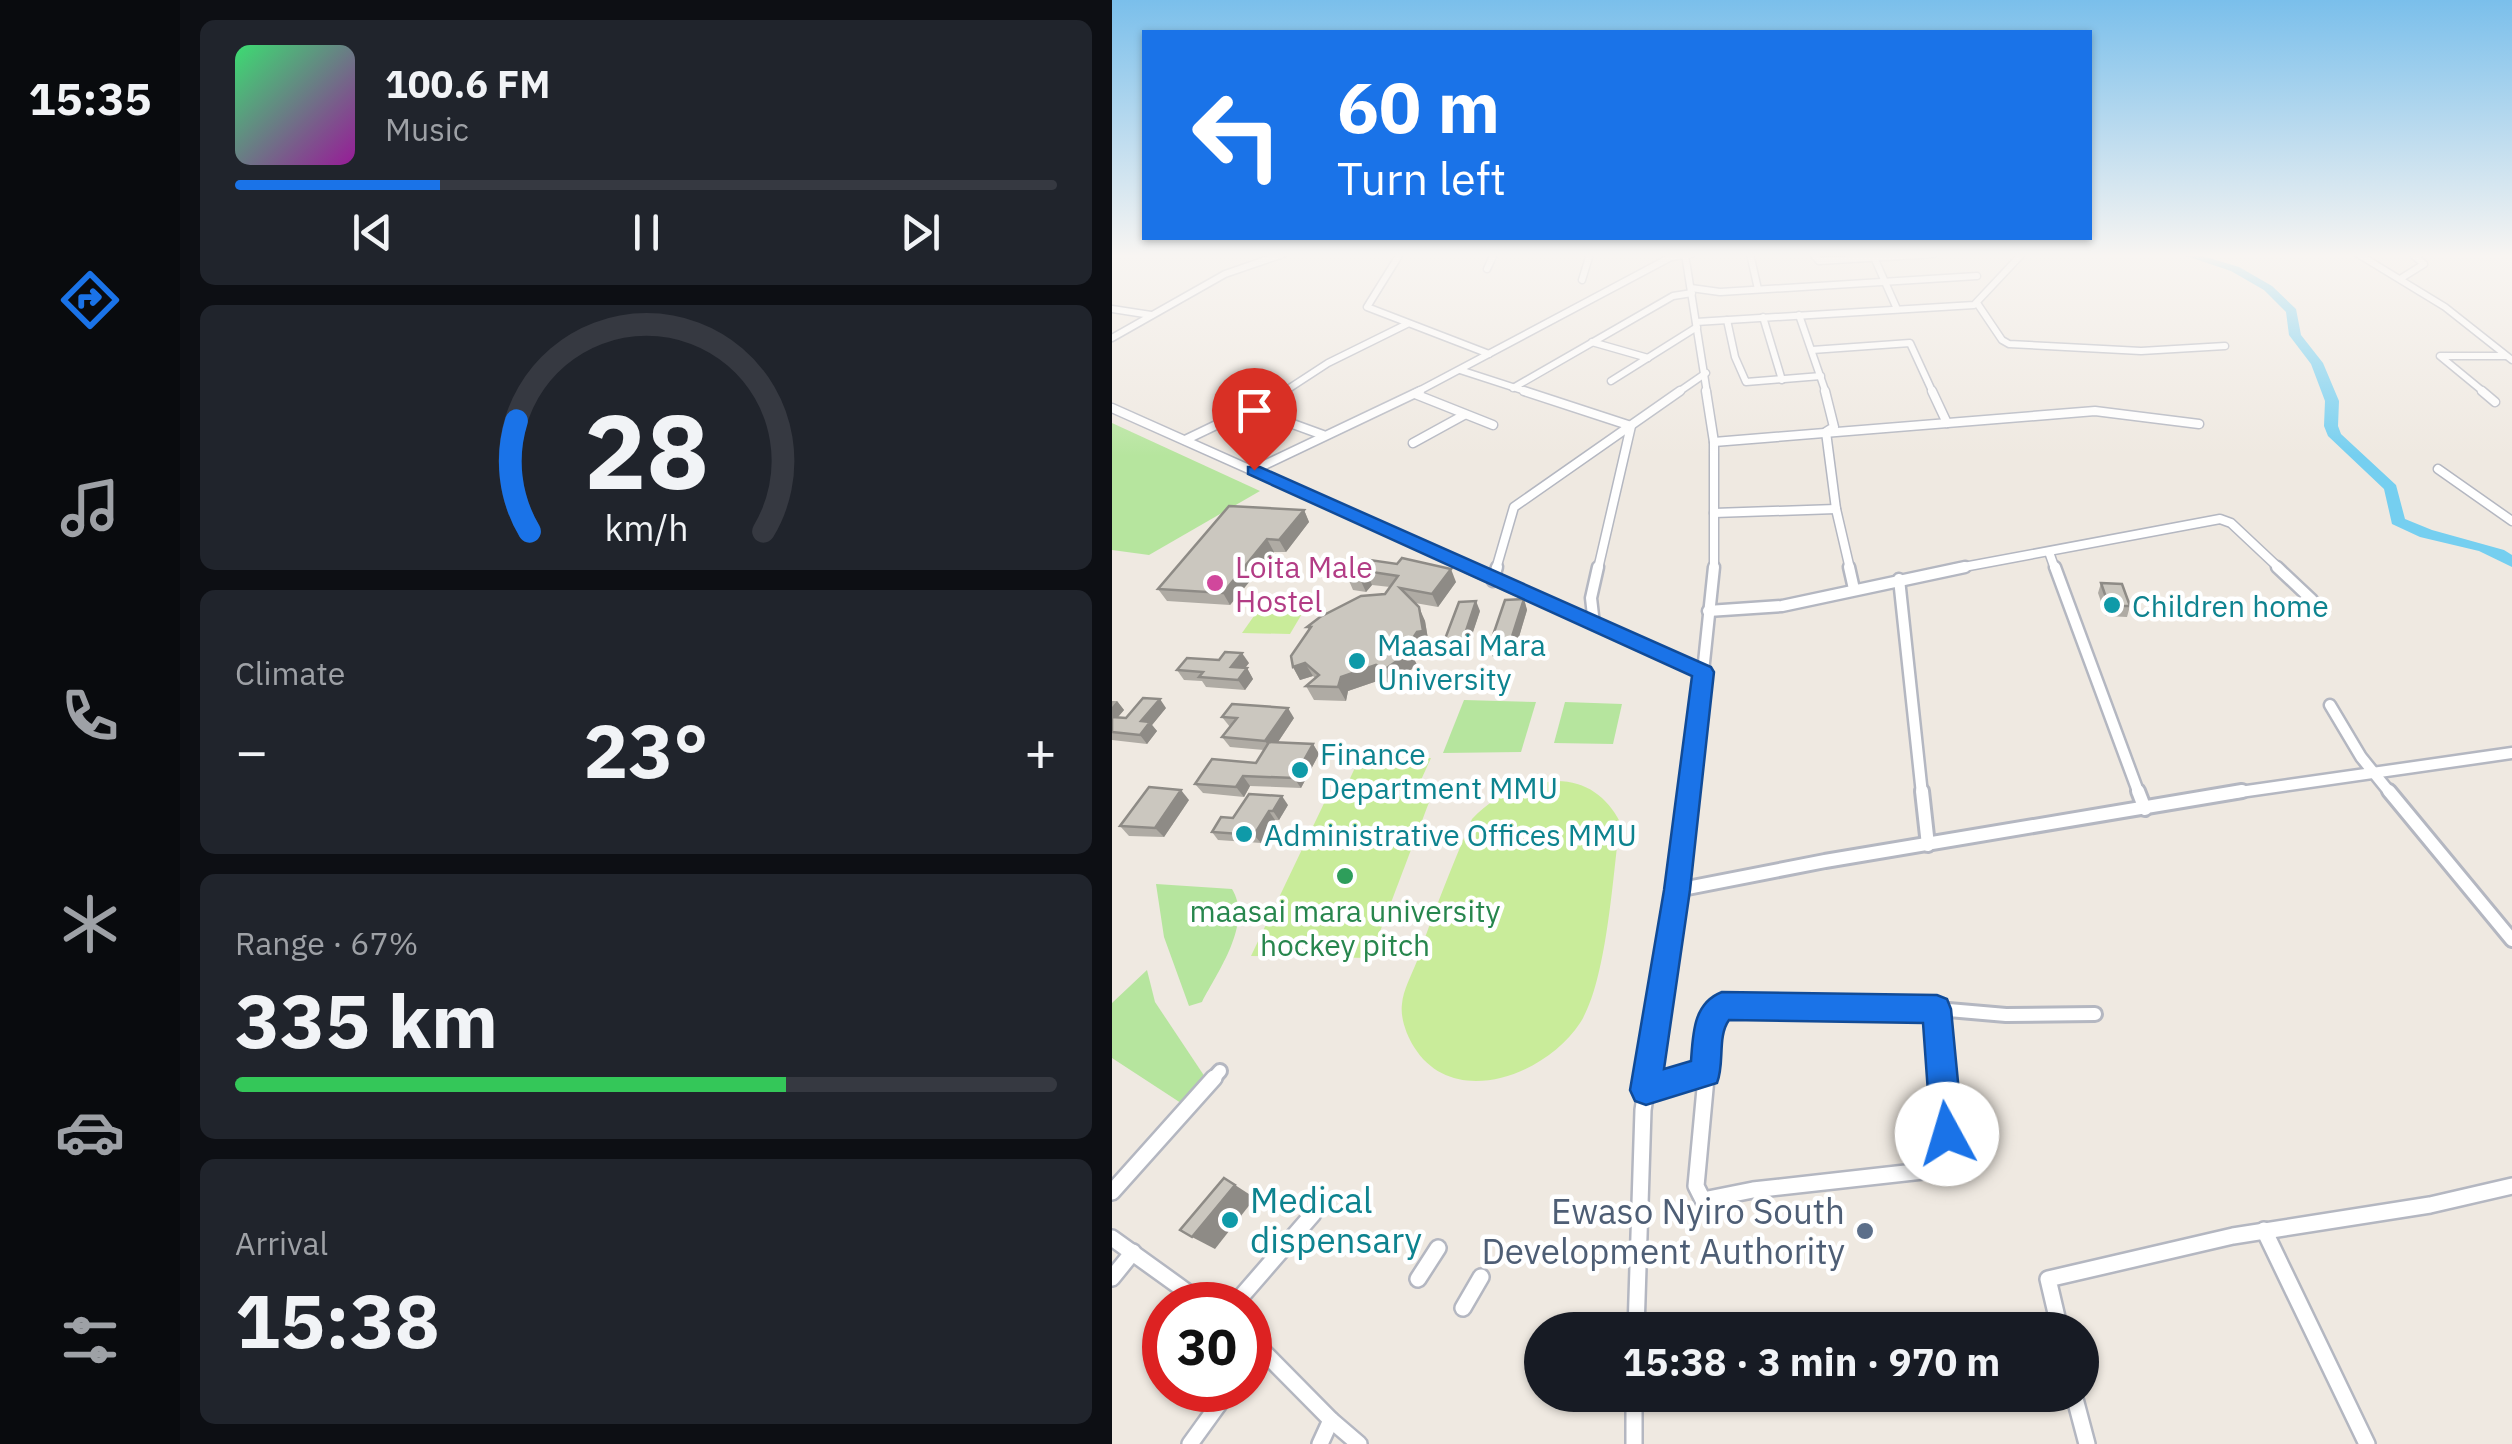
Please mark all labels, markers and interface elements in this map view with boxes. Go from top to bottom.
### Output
text: 100.6 FM [385,59,550,108]
text: 60 m [1337,61,1500,152]
text: 15:35 [29,69,151,127]
icon: left [1172,70,1302,200]
text: Music [385,108,469,150]
text: Turn left [1337,149,1506,207]
icon: previous [345,205,400,260]
icon: pause [619,205,674,260]
icon: next [893,205,948,260]
icon: directions [55,265,125,335]
pin [1212,368,1297,471]
text: 28 [584,382,708,518]
icon: arrive [1227,383,1282,438]
icon: music [55,473,125,543]
text: km/h [604,504,688,551]
place label: Loita Male Hostel [1235,547,1373,620]
marker: Loita Male Hostel [1204,572,1226,594]
place label: Children home [2132,586,2329,625]
marker: Children home [2101,594,2123,616]
place label: Maasai Mara University [1377,625,1546,698]
marker: Maasai Mara University [1346,650,1368,672]
text: Climate [235,652,345,694]
icon: phone [55,681,125,751]
text: 23° [583,701,709,799]
text: − [235,715,268,786]
text: + [1024,715,1057,786]
place label: Finance Department MMU [1320,734,1558,807]
marker: Finance Department MMU [1289,759,1311,781]
place label: Administrative Offices MMU [1264,815,1637,854]
marker: Administrative Offices MMU [1233,823,1255,845]
marker: maasai mara university hockey pitch [1334,865,1356,887]
icon: climate [55,889,125,959]
place label: maasai mara university hockey pitch [1190,891,1500,964]
text: Range · 67% [235,922,418,964]
text: 335 km [235,971,498,1069]
position arrow [1895,1082,1999,1186]
icon: car [55,1097,125,1167]
place label: Medical dispensary [1250,1177,1422,1263]
place label: Ewaso Nyiro South Development Authority [1481,1188,1845,1274]
marker: Medical dispensary [1219,1209,1241,1231]
marker: Ewaso Nyiro South Development Authority [1854,1220,1876,1242]
text: Arrival [235,1222,328,1264]
text: 15:38 [235,1271,440,1369]
speed limit sign: 30 [1142,1282,1272,1412]
icon: filters [55,1305,125,1375]
text: 15:38 · 3 min · 970 m [1623,1337,2000,1386]

